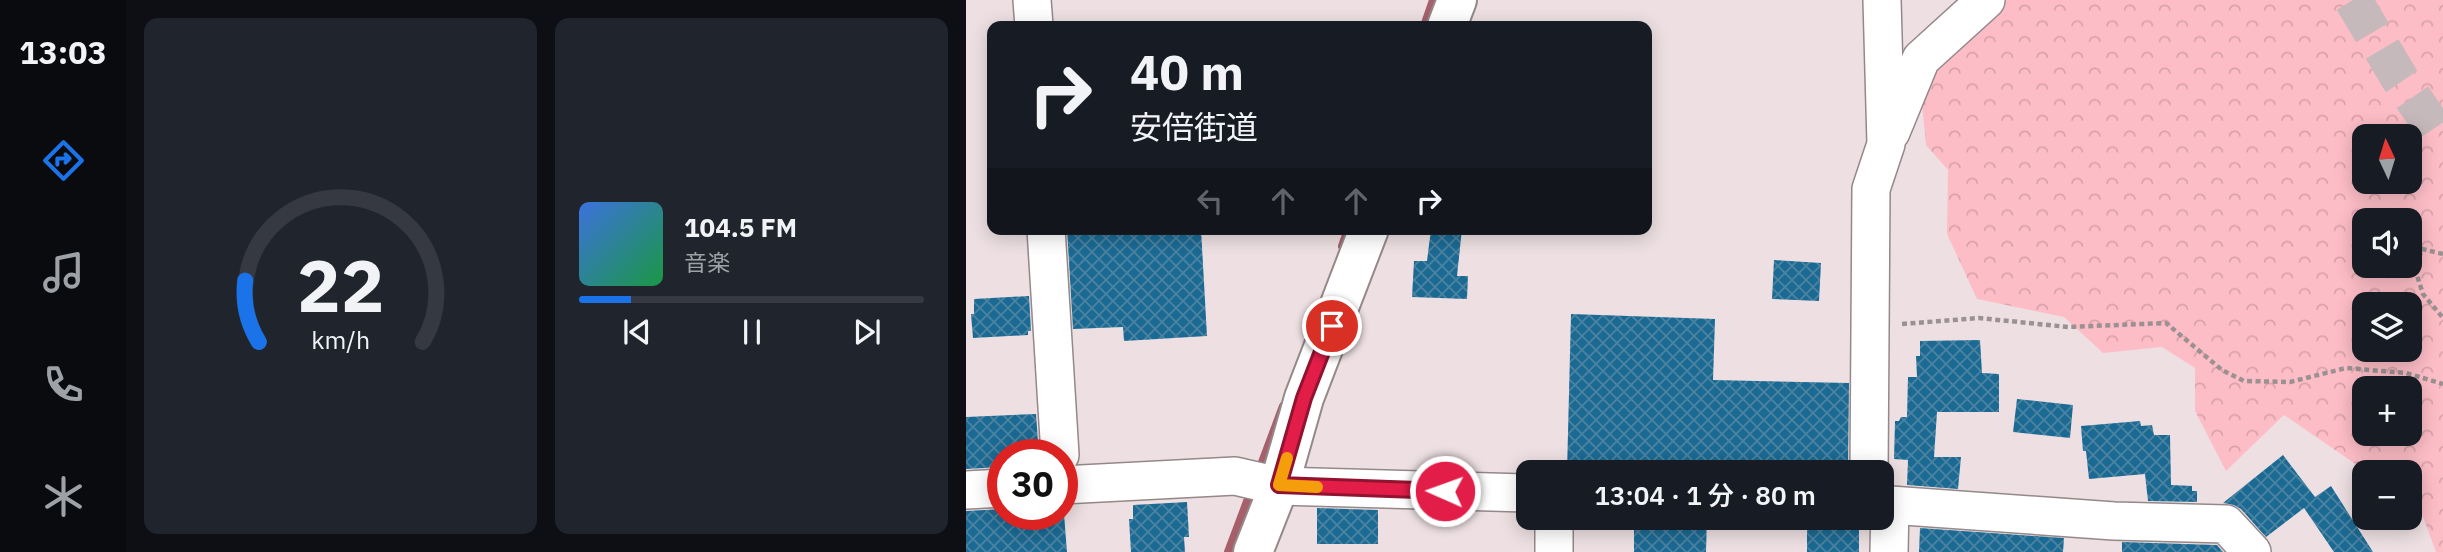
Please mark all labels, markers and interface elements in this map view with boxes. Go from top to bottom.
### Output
text: 13:03 [19,31,107,73]
text: 40 m [1130,40,1244,103]
icon: right [1015,49,1106,140]
text: 安倍街道 [1130,106,1258,148]
north arrow [2352,124,2422,194]
map controls [2352,124,2422,530]
icon: directions [39,136,88,185]
icon: left [1191,182,1229,220]
icon: ahead [1264,182,1302,220]
icon: ahead [1337,182,1375,220]
icon: right [1410,182,1448,220]
button: sound [2352,208,2422,278]
text: 104.5 FM [684,210,797,244]
text: 22 [297,237,384,332]
text: 音楽 [684,247,730,277]
icon: music [39,248,88,297]
button: layers [2352,292,2422,362]
pin [1302,296,1362,356]
icon: arrive [1313,307,1351,345]
icon: previous [618,313,656,351]
icon: pause [733,313,771,351]
icon: next [848,313,886,351]
text: km/h [311,323,370,356]
icon: phone [39,360,88,409]
button: + [2352,376,2422,446]
speed limit sign: 30 [987,439,1078,530]
position arrow [1408,454,1482,528]
button: − [2352,460,2422,530]
icon: climate [39,472,88,521]
text: 13:04 · 1 分 · 80 m [1594,478,1816,512]

